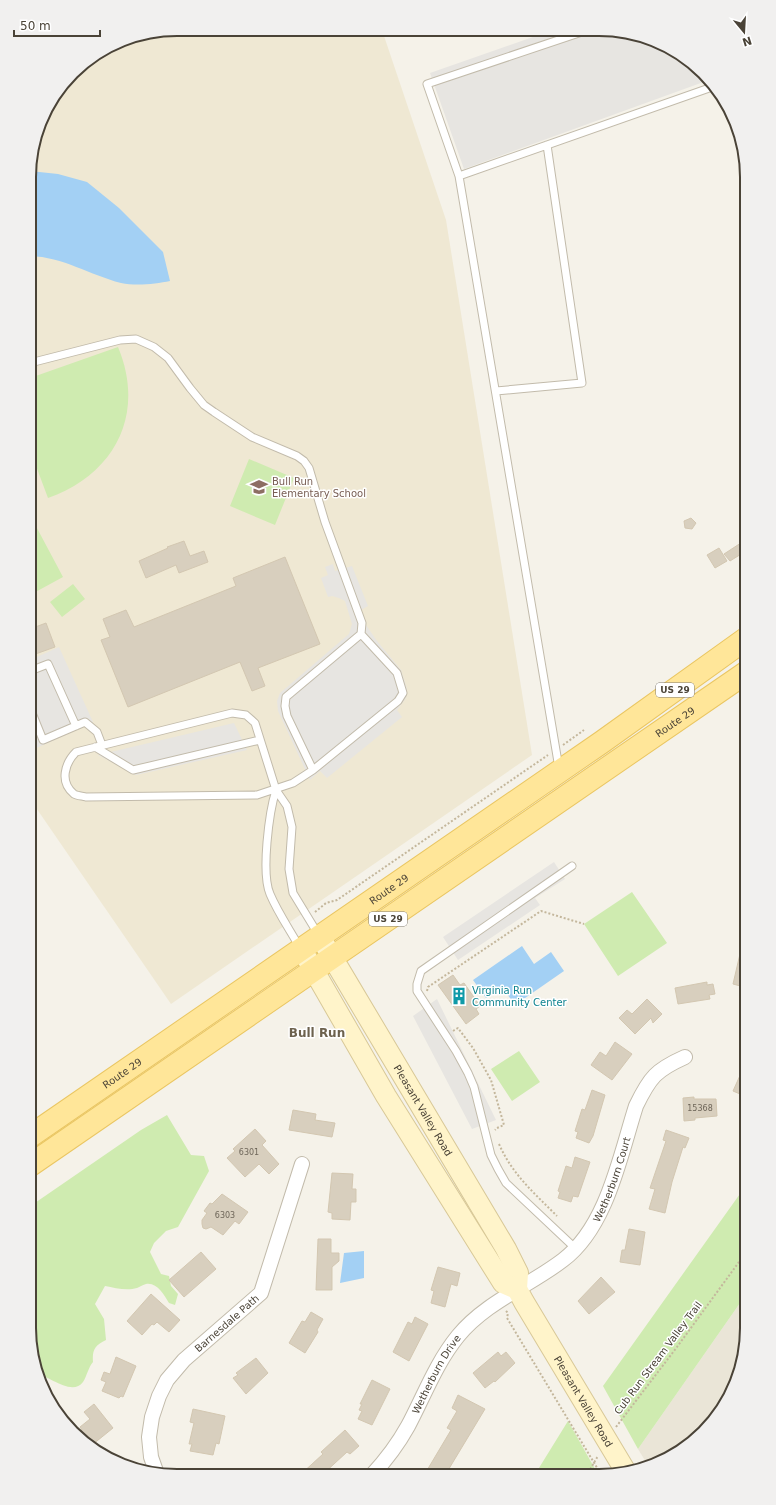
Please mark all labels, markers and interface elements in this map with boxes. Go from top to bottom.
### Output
scale bar [14,12,100,38]
north arrow [724,12,764,52]
text: 50 m [20,19,51,33]
text: N [741,33,753,49]
place label: Bull Run Elementary School [272,476,366,499]
school or university icon: Bull Run Elementary School [249,477,269,497]
road number: US 29 [656,683,694,697]
street label: Route 29 [653,704,697,739]
street label: Route 29 [367,872,410,906]
road number: US 29 [369,912,407,926]
place label: Virginia Run Community Center [472,985,568,1008]
building icon: Virginia Run Community Center [449,986,469,1006]
district label: Bull Run [289,1026,345,1040]
street label: Route 29 [100,1056,144,1090]
street label: Pleasant Valley Road [392,1063,455,1158]
house number: 15368 [687,1104,713,1113]
street label: Wetherburn Court [591,1136,632,1224]
house number: 6301 [239,1148,259,1157]
house number: 6303 [215,1211,235,1220]
street label: Barnesdale Path [192,1292,261,1354]
street label: Cub Run Stream Valley Trail [612,1300,704,1416]
street label: Wetherburn Drive [410,1332,463,1415]
street label: Pleasant Valley Road [552,1354,615,1449]

